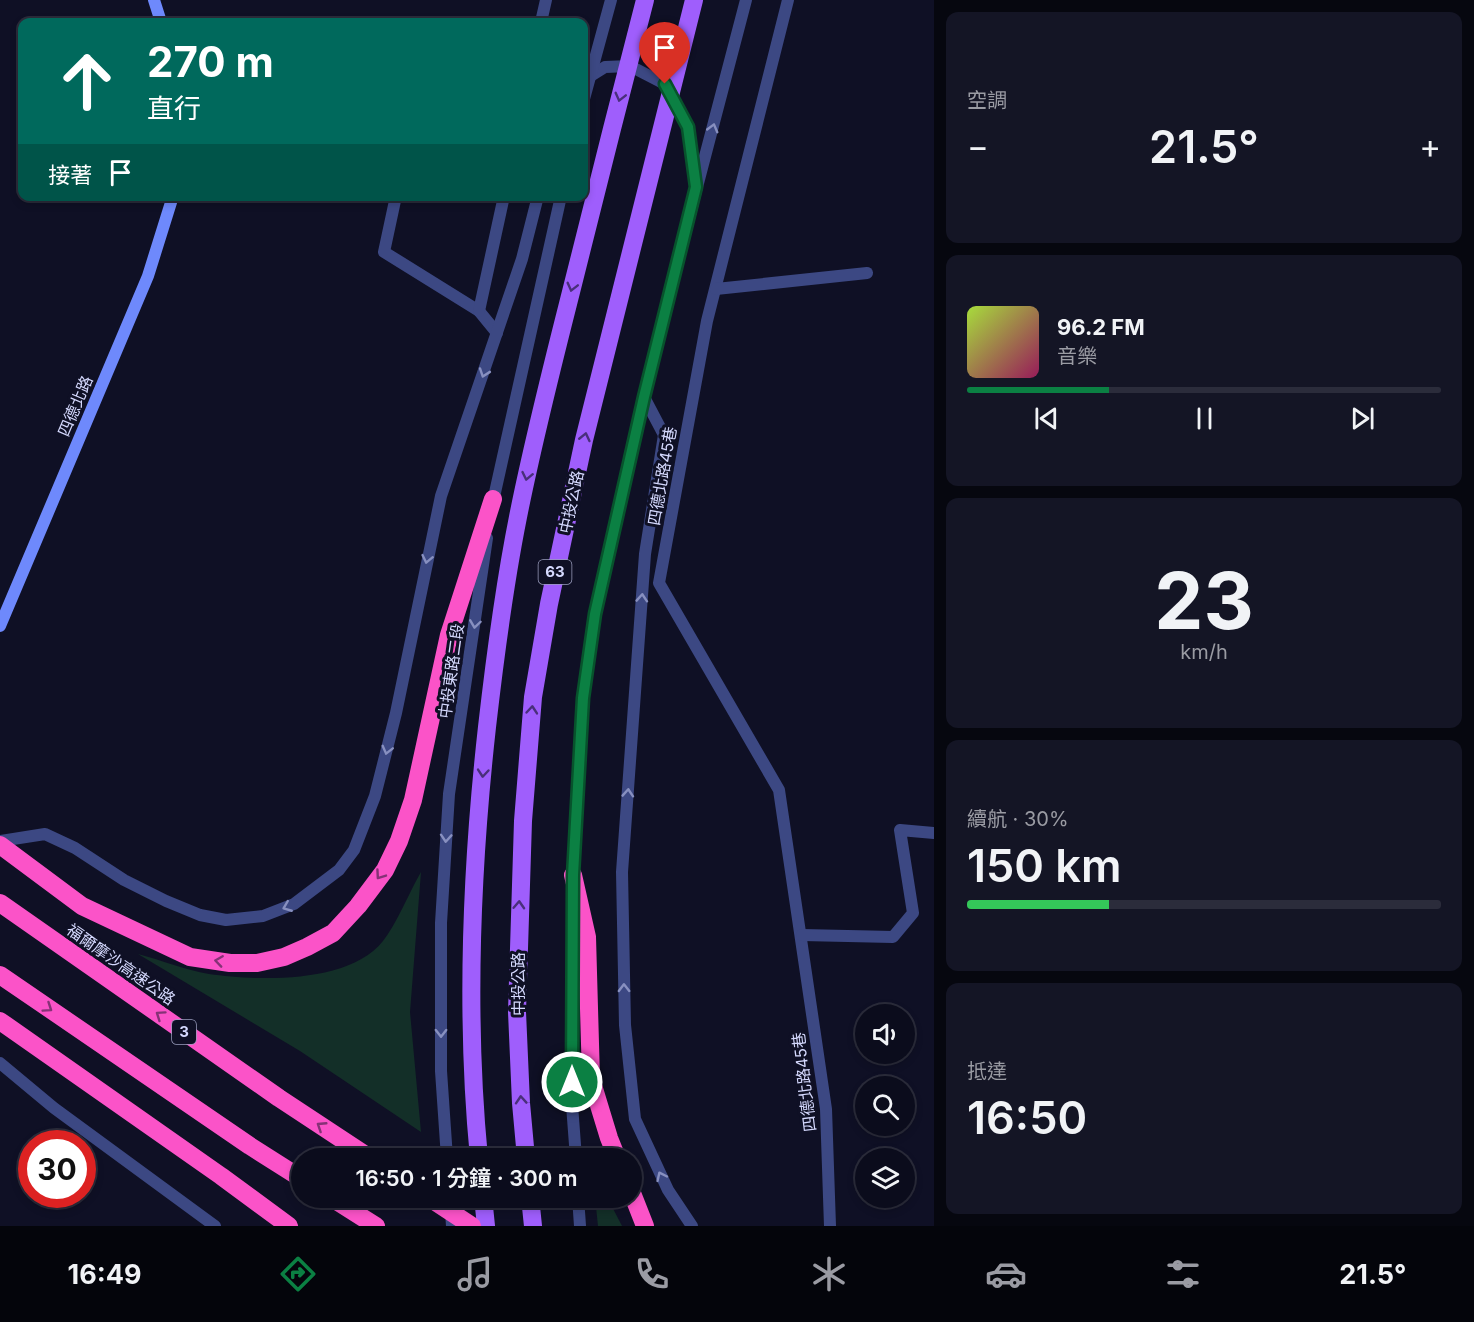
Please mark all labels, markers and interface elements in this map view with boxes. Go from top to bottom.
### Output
pin [639,22,690,84]
icon: arrive [648,31,681,64]
text: 270 m [147,36,274,87]
icon: ahead [48,42,126,120]
text: 空調 [967,88,1007,112]
text: 直行 [147,92,201,125]
one-way arrow [615,92,627,102]
text: 21.5° [1149,119,1259,174]
one-way arrow [705,123,718,133]
text: − [967,126,989,166]
text: + [1419,126,1441,166]
icon: arrive [104,156,137,189]
text: 接著 [48,162,92,188]
one-way arrow [567,281,580,291]
text: 96.2 FM [1057,314,1145,340]
text: 音樂 [1057,344,1097,368]
one-way arrow [478,367,491,378]
street label: 四德北路 [53,373,97,439]
icon: previous [1030,402,1063,435]
icon: pause [1188,402,1221,435]
icon: next [1346,402,1379,435]
street label: 四德北路45巷 [643,425,681,527]
one-way arrow [577,432,590,442]
street label: 中投公路 [555,469,587,535]
one-way arrow [521,471,534,481]
text: 23 [1154,553,1254,648]
one-way arrow [421,554,434,564]
road number: 63 [538,560,572,584]
one-way arrow [635,594,648,603]
one-way arrow [469,619,481,629]
street label: 中投東路二段 [434,622,468,720]
text: km/h [1180,640,1228,664]
one-way arrow [525,706,538,715]
one-way arrow [381,745,394,755]
one-way arrow [476,768,489,777]
one-way arrow [621,788,634,797]
text: 續航 · 30% [967,807,1069,831]
one-way arrow [440,834,453,843]
text: 150 km [967,838,1122,893]
one-way arrow [376,869,387,880]
one-way arrow [282,900,293,912]
one-way arrow [513,900,526,909]
street label: 福爾摩沙高速公路 [63,919,179,1009]
street label: 中投公路 [508,952,528,1016]
one-way arrow [214,955,223,967]
one-way arrow [618,983,630,992]
one-way arrow [42,1001,53,1012]
map controls [855,1004,915,1208]
button: sound [855,1004,915,1064]
one-way arrow [156,1011,167,1022]
road number: 3 [172,1020,196,1044]
one-way arrow [435,1028,447,1037]
street label: 四德北路45巷 [788,1031,820,1133]
position arrow [540,1050,604,1114]
text: 抵達 [967,1059,1007,1083]
button: search [855,1076,915,1136]
text: 16:50 [967,1090,1087,1145]
one-way arrow [515,1095,528,1104]
one-way arrow [316,1122,327,1133]
speed limit sign: 30 [18,1130,96,1208]
button: layers [855,1148,915,1208]
text: 16:50 · 1 分鐘 · 300 m [355,1165,578,1191]
one-way arrow [657,1172,669,1183]
icon: directions [277,1253,319,1295]
icon: music [454,1253,496,1295]
icon: phone [631,1253,673,1295]
icon: climate [808,1253,850,1295]
icon: car [985,1253,1027,1295]
icon: filters [1162,1253,1204,1295]
text: 16:49 [68,1258,142,1291]
text: 21.5° [1339,1258,1406,1291]

